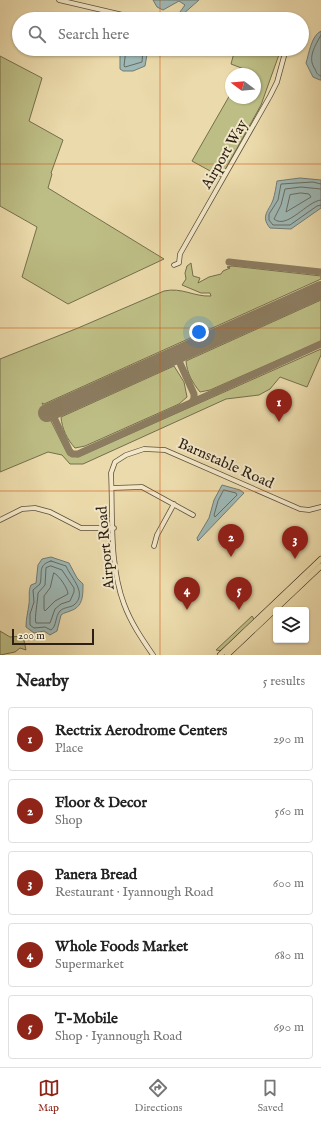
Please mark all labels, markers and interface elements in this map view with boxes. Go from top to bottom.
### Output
search box [12,12,309,56]
icon: search [26,23,48,45]
text: Search here [58,25,129,44]
north arrow [225,68,261,104]
street label: Airport Way [196,116,252,193]
your location [189,322,209,342]
pin: 1 [266,389,292,422]
street label: Barnstable Road [175,434,278,493]
street label: Airport Road [92,504,119,591]
pin: 2 [218,524,244,557]
pin: 3 [282,526,308,559]
pin: 4 [174,577,200,610]
pin: 5 [226,577,252,610]
map controls [273,607,309,643]
button: layers [273,607,309,643]
scale bar [12,627,94,646]
text: 200 m [18,629,45,643]
text: Nearby [16,671,69,692]
text: 5 results [263,673,305,690]
text: Rectrix Aerodrome Centers [55,721,227,740]
text: 1 [28,731,32,748]
text: 290 m [273,731,304,748]
text: Place [55,740,83,757]
text: Floor & Decor [55,793,147,812]
text: 2 [27,803,33,820]
text: 560 m [275,803,304,820]
text: Shop [55,812,83,829]
text: Panera Bread [55,865,137,884]
text: 3 [28,875,32,892]
text: 600 m [273,875,304,892]
text: Restaurant · Iyannough Road [55,884,213,901]
text: Whole Foods Market [55,937,188,956]
text: 4 [27,947,33,964]
text: 680 m [274,947,304,964]
text: Supermarket [55,956,124,973]
text: T-Mobile [55,1009,118,1028]
text: 5 [28,1019,32,1036]
text: 690 m [274,1019,304,1036]
text: Shop · Iyannough Road [55,1028,182,1045]
tab: Map [38,1077,60,1115]
tab: Directions [135,1077,182,1115]
tab: Saved [257,1077,283,1115]

